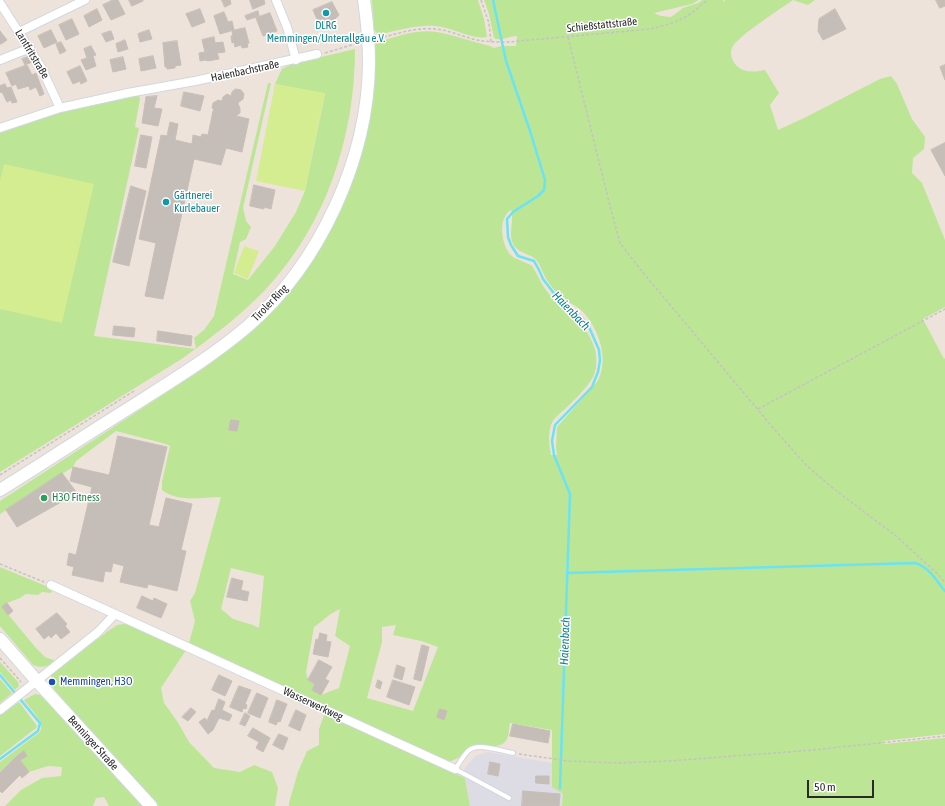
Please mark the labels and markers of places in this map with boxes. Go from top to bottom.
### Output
marker: DLRG Memmingen/Unterallgäu e.V. [321,8,331,18]
place label: DLRG Memmingen/Unterallgäu e.V. [267,19,385,45]
place label: Gärtnerei Kurlebauer [174,189,220,215]
marker: Gärtnerei Kurlebauer [161,197,171,207]
place label: H3O Fitness [52,491,100,505]
marker: H3O Fitness [39,493,49,503]
place label: Memmingen, H3O [60,675,132,689]
marker: Memmingen, H3O [47,677,57,687]

